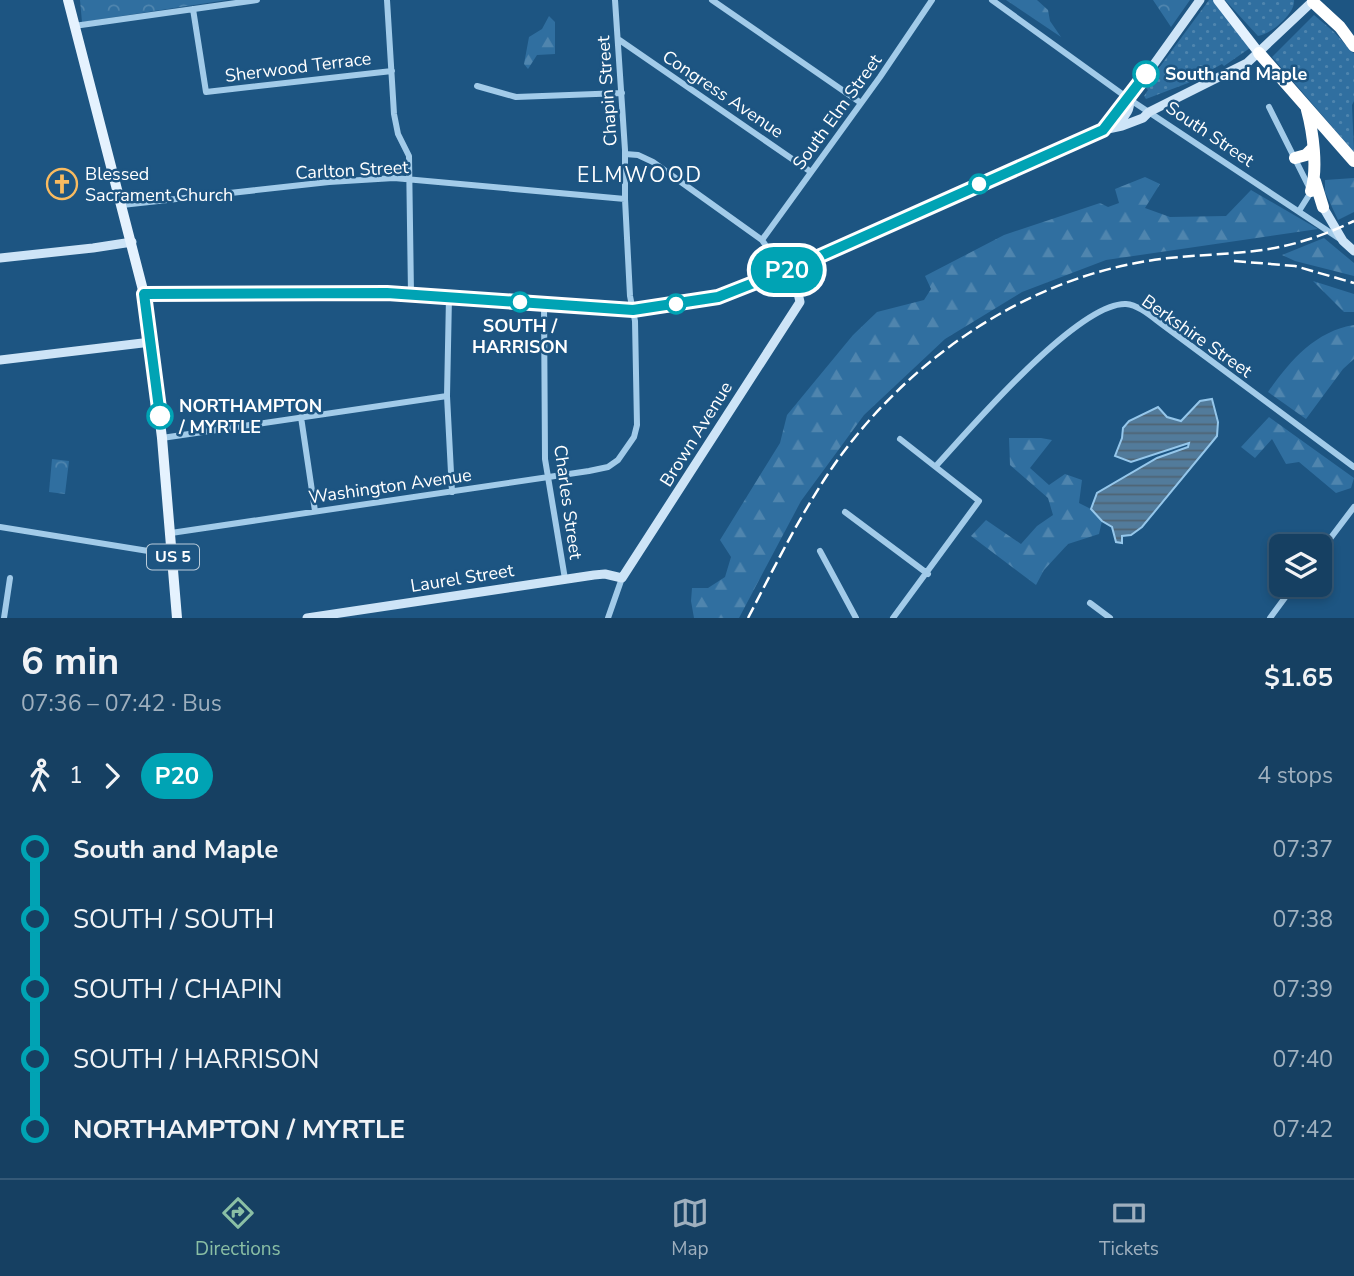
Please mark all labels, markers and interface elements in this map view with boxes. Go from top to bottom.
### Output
street label: Chapin Street [591,34,623,147]
street label: Congress Avenue [658,45,788,143]
street label: Sherwood Terrace [224,46,372,88]
street label: South Elm Street [787,49,887,175]
marker: South and Maple [1133,61,1159,87]
place label: South and Maple [1165,62,1307,86]
street label: South Street [1161,96,1259,173]
street label: Carlton Street [295,155,410,185]
district label: ELMWOOD [577,161,703,189]
place label: Blessed Sacrament Church [85,162,233,207]
church icon: Blessed Sacrament Church [45,167,79,201]
unlabelled marker [969,174,989,194]
line badge: P20 [747,247,827,293]
text: P20 [765,254,809,286]
street label: Berkshire Street [1137,289,1258,383]
marker: SOUTH / HARRISON [510,292,530,312]
unlabelled marker [666,294,686,314]
place label: SOUTH / HARRISON [472,314,568,359]
street label: Brown Avenue [654,377,738,491]
place label: NORTHAMPTON / MYRTLE [178,394,322,439]
marker: NORTHAMPTON / MYRTLE [147,403,173,429]
street label: Charles Street [548,443,588,562]
street label: Washington Avenue [307,463,473,509]
map controls [1269,534,1332,597]
button: layers [1269,534,1332,597]
road number: US 5 [147,544,199,570]
street label: Laurel Street [409,558,516,598]
text: 6 min [21,636,119,687]
text: $1.65 [1264,660,1333,695]
text: 07:36 – 07:42 · Bus [21,688,222,719]
icon: walk [21,757,59,795]
icon: forward [93,757,131,795]
text: 1 [69,760,83,791]
text: P20 [155,760,199,792]
text: 4 stops [1257,760,1333,791]
text: South and Maple [73,832,278,867]
text: 07:37 [1273,834,1333,865]
text: SOUTH / SOUTH [73,902,274,937]
text: 07:38 [1273,904,1333,935]
text: SOUTH / CHAPIN [73,972,283,1007]
text: 07:39 [1273,974,1333,1005]
text: SOUTH / HARRISON [73,1042,319,1077]
text: 07:40 [1273,1044,1333,1075]
text: NORTHAMPTON / MYRTLE [73,1112,405,1147]
text: 07:42 [1273,1114,1333,1145]
tab: Directions [195,1194,281,1262]
tab: Map [671,1194,709,1262]
tab: Tickets [1099,1194,1159,1262]

